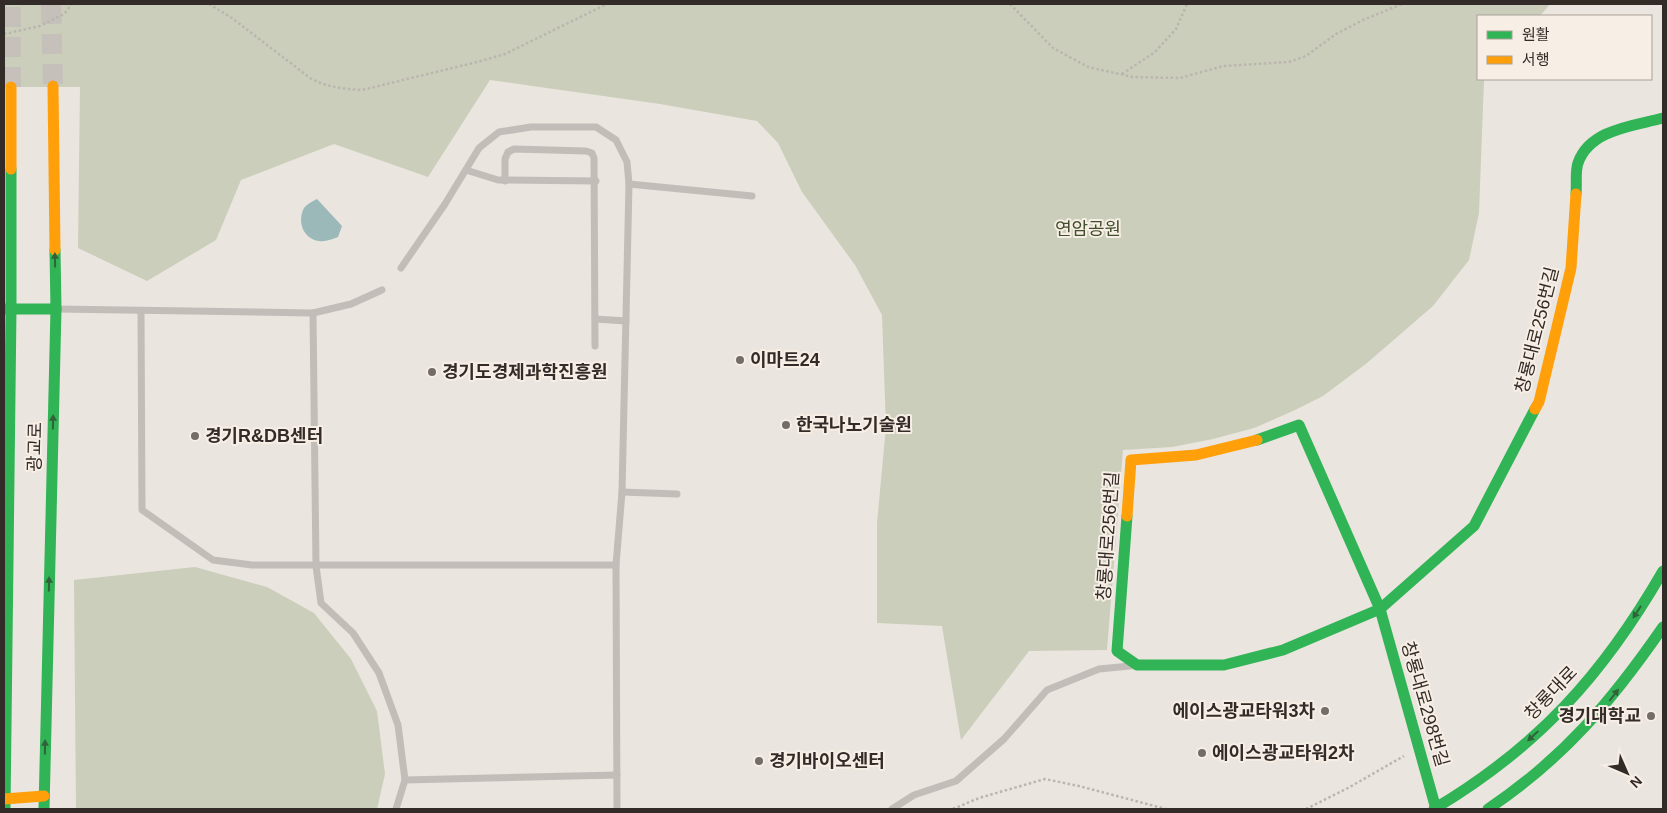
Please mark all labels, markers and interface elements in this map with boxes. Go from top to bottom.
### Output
legend [1477,15,1652,80]
text: 원활 [1522,26,1550,43]
text: 서행 [1522,51,1550,68]
park label: 연암공원 [1055,219,1121,239]
one-way arrow [51,252,59,268]
street label: 창룡대로256번길 [1512,265,1562,395]
place label: 이마트24 [750,350,820,370]
marker: 이마트24 [734,354,746,366]
place label: 경기도경제과학진흥원 [442,362,608,382]
marker: 경기도경제과학진흥원 [426,366,438,378]
one-way arrow [49,414,57,430]
place label: 한국나노기술원 [796,415,912,435]
marker: 한국나노기술원 [780,419,792,431]
street label: 광교로 [25,422,45,472]
place label: 경기R&DB센터 [205,426,323,446]
marker: 경기R&DB센터 [189,430,201,442]
street label: 창룡대로256번길 [1094,471,1122,601]
one-way arrow [45,576,53,592]
one-way arrow [1633,606,1642,619]
street label: 창룡대로298번길 [1398,639,1452,769]
street label: 창룡대로 [1521,662,1581,724]
one-way arrow [1609,689,1620,702]
place label: 에이스광교타워3차 [1173,701,1315,721]
marker: 에이스광교타워3차 [1319,705,1331,717]
place label: 경기대학교 [1558,706,1641,726]
marker: 경기대학교 [1645,710,1657,722]
one-way arrow [1528,730,1540,742]
one-way arrow [41,739,49,755]
place label: 에이스광교타워2차 [1212,743,1355,763]
marker: 에이스광교타워2차 [1196,747,1208,759]
north arrow [1602,748,1652,798]
place label: 경기바이오센터 [769,751,885,771]
marker: 경기바이오센터 [753,755,765,767]
text: N [1627,773,1645,791]

